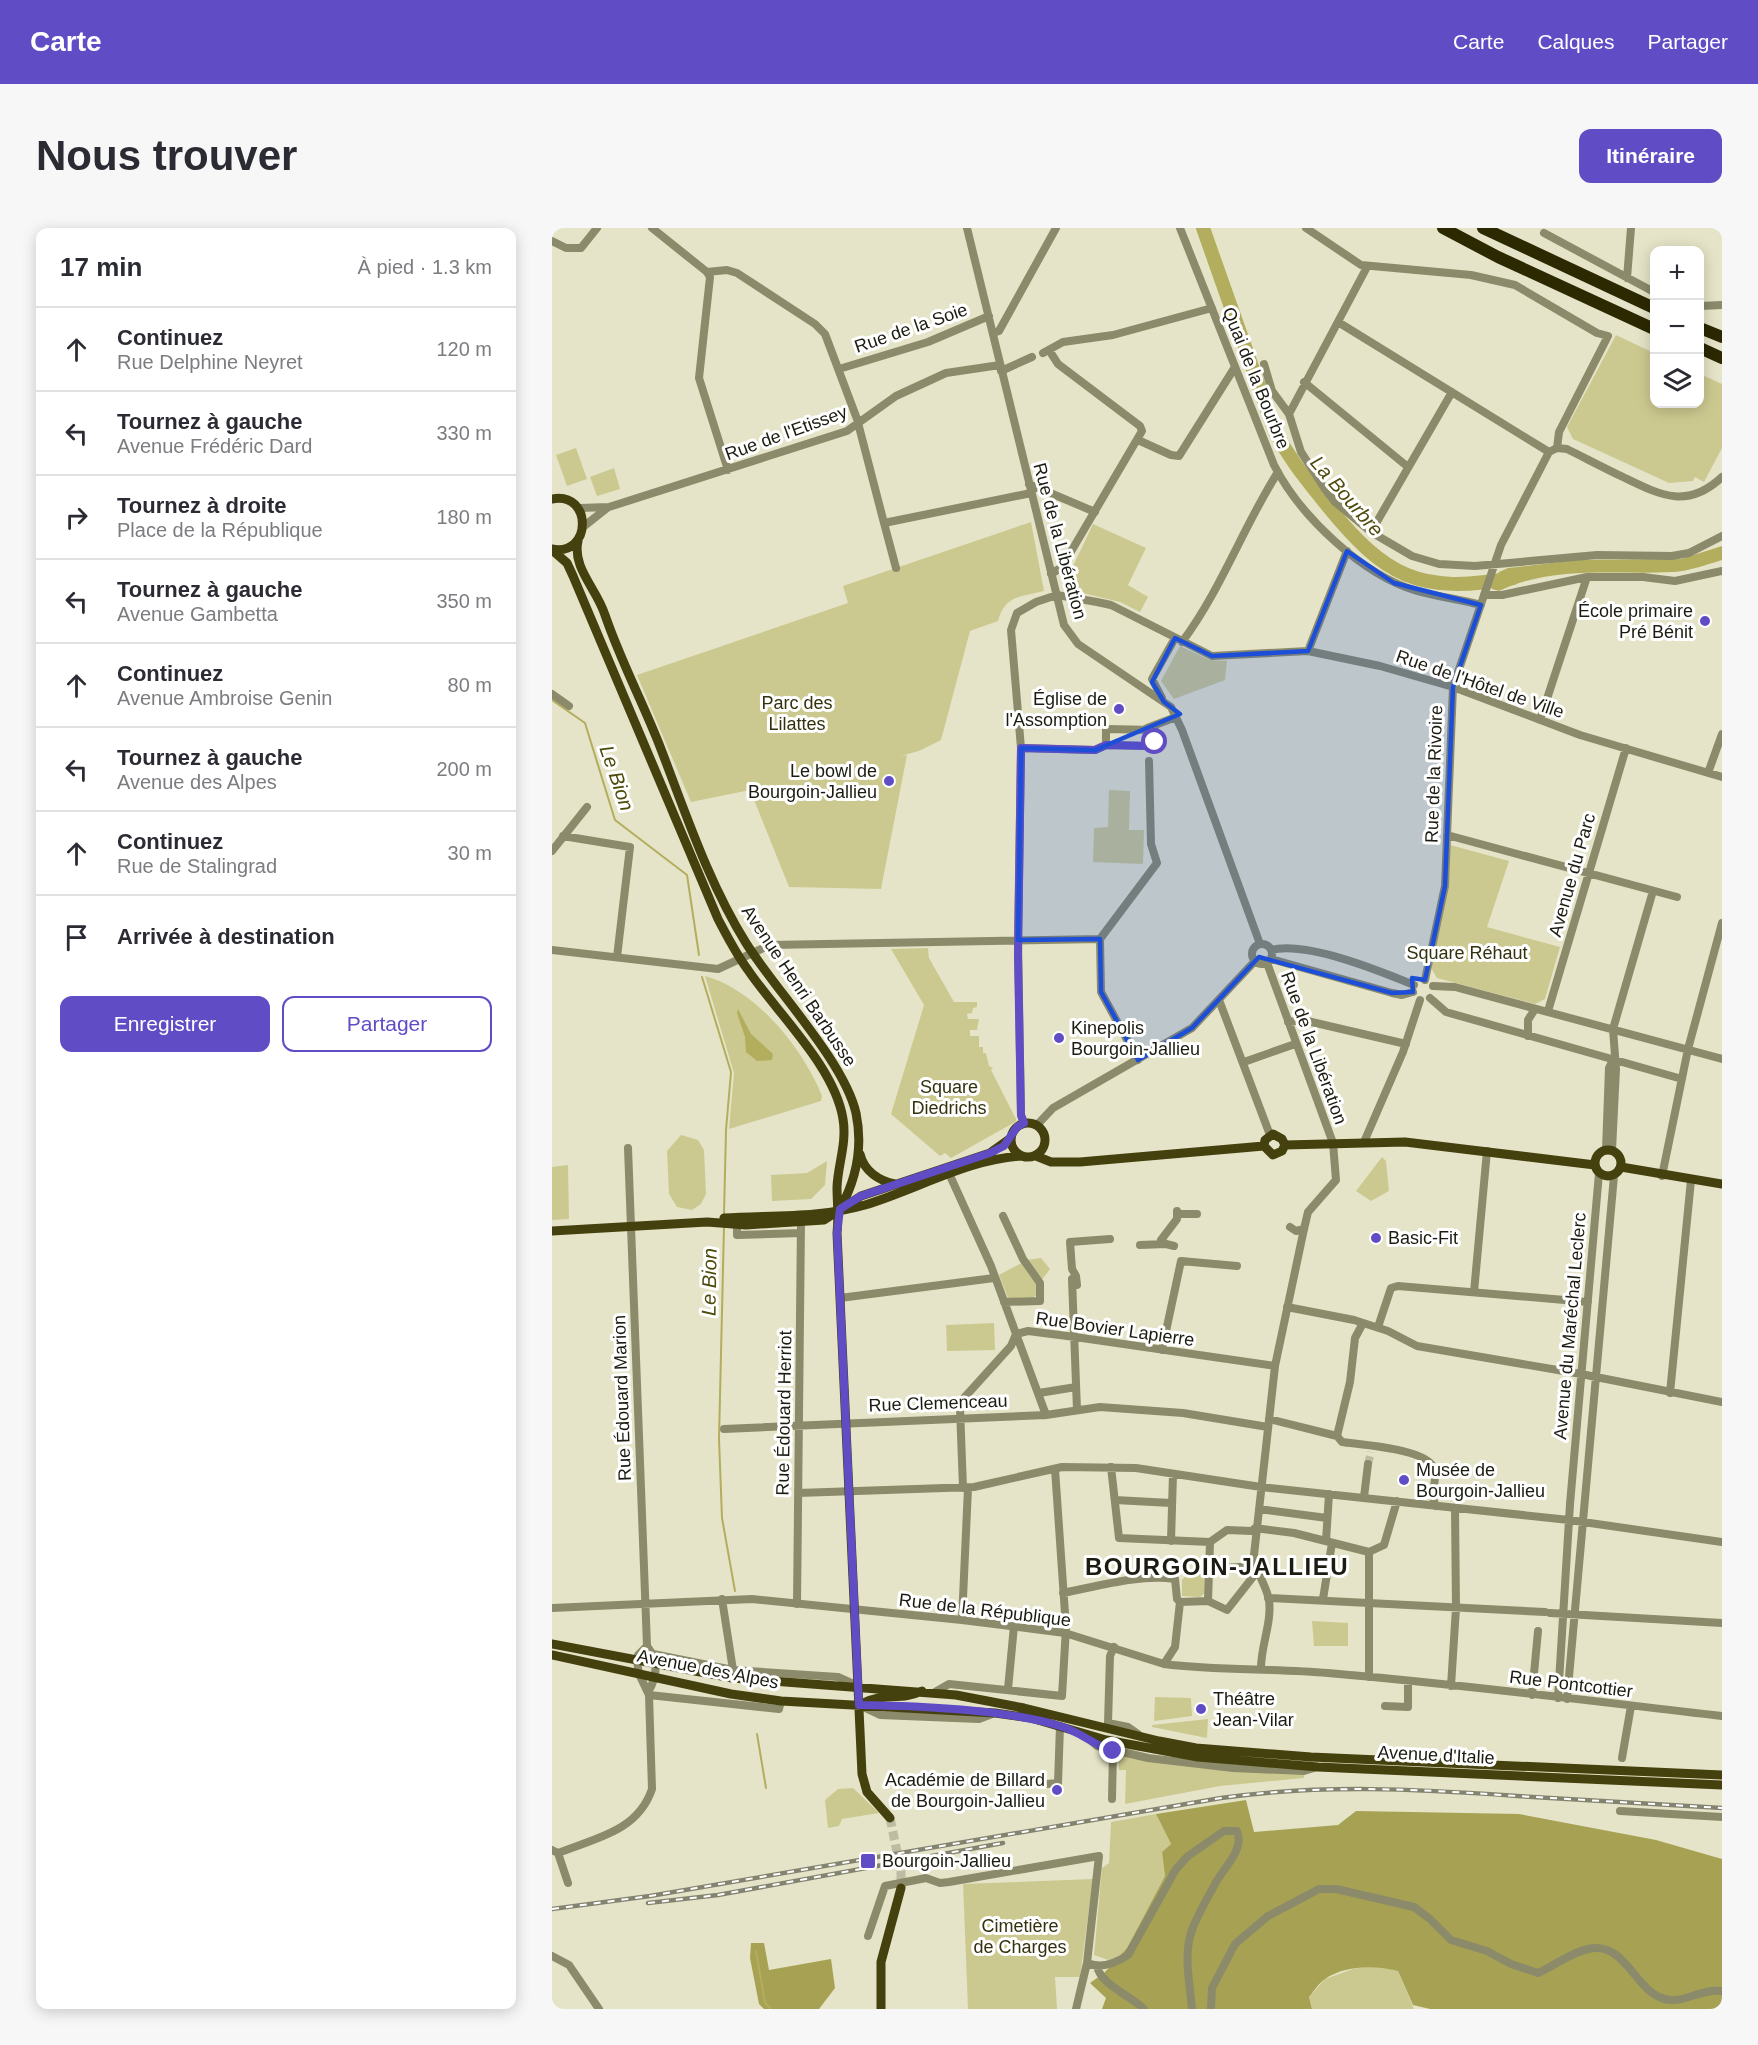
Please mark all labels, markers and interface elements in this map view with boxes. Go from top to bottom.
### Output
text: Carte [30,26,102,57]
text: Carte [1453,30,1504,53]
text: Calques [1537,30,1614,53]
text: Partager [1647,30,1728,53]
button: Itinéraire [1579,129,1722,183]
text: Nous trouver [36,132,297,179]
map controls [1650,246,1704,408]
button: + [1650,246,1704,300]
text: 17 min [60,252,142,282]
text: À pied · 1.3 km [357,256,492,278]
street label: Rue de la Soie [852,299,970,357]
button: − [1650,300,1704,354]
street label: Quai de la Bourbre [1218,304,1294,452]
text: Continuez [117,325,223,350]
icon: ahead [60,333,93,366]
text: 120 m [436,338,492,360]
text: Rue Delphine Neyret [117,351,303,373]
button: layers [1650,354,1704,408]
street label: Rue de l'Etissey [722,402,850,464]
text: Tournez à gauche [117,409,302,434]
icon: left [60,417,93,450]
text: 330 m [436,422,492,444]
text: Avenue Frédéric Dard [117,435,312,457]
water label: La Bourbre [1306,451,1388,541]
street label: Rue de la Libération [1029,461,1091,621]
text: Tournez à droite [117,493,287,518]
icon: right [60,501,93,534]
text: 180 m [436,506,492,528]
text: Place de la République [117,519,323,541]
text: Tournez à gauche [117,577,302,602]
icon: left [60,585,93,618]
text: 350 m [436,590,492,612]
place label: École primaire Pré Bénit [1578,601,1693,642]
text: Avenue Gambetta [117,603,278,625]
marker: École primaire Pré Bénit [1698,614,1712,628]
street label: Rue de l'Hôtel de Ville [1393,646,1567,722]
text: Continuez [117,661,223,686]
icon: ahead [60,669,93,702]
text: 80 m [448,674,492,696]
text: Avenue Ambroise Genin [117,687,332,709]
place label: Église de l'Assomption [1006,689,1107,730]
park label: Parc des Lilattes [761,693,833,734]
marker: Église de l'Assomption [1112,702,1126,716]
street label: Rue de la Rivoire [1422,705,1446,843]
route start [1141,728,1167,754]
water label: Le Bion [596,742,638,814]
text: Tournez à gauche [117,745,302,770]
icon: left [60,753,93,786]
text: 200 m [436,758,492,780]
place label: Le bowl de Bourgoin-Jallieu [748,761,877,802]
text: Avenue des Alpes [117,771,277,793]
marker: Le bowl de Bourgoin-Jallieu [882,774,896,788]
street label: Avenue du Parc [1545,811,1599,939]
text: Continuez [117,829,223,854]
icon: ahead [60,837,93,870]
text: 30 m [448,842,492,864]
text: Rue de Stalingrad [117,855,277,877]
street label: Avenue Henri Barbusse [738,902,860,1070]
icon: arrive [60,921,93,954]
text: Arrivée à destination [117,924,335,949]
park label: Square Réhaut [1406,943,1528,963]
street label: Rue de la Libération [1277,969,1351,1127]
button: Enregistrer [60,996,270,1052]
button: Partager [282,996,492,1052]
place label: Kinepolis Bourgoin-Jallieu [1071,1018,1200,1059]
marker: Kinepolis Bourgoin-Jallieu [1052,1031,1066,1045]
park label: Square Diedrichs [911,1077,987,1118]
street label: Avenue du Maréchal Leclerc [1550,1212,1590,1440]
place label: Basic-Fit [1388,1228,1458,1248]
marker: Basic-Fit [1369,1231,1383,1245]
water label: Le Bion [697,1248,721,1316]
street label: Rue Bovier Lapierre [1034,1308,1196,1350]
street label: Rue Édouard Marion [609,1315,635,1481]
street label: Rue Édouard Herriot [773,1330,795,1496]
street label: Rue Clemenceau [868,1391,1008,1415]
place label: Musée de Bourgoin-Jallieu [1416,1460,1545,1501]
marker: Musée de Bourgoin-Jallieu [1397,1473,1411,1487]
district label: BOURGOIN-JALLIEU [1085,1553,1349,1580]
street label: Rue de la République [898,1590,1072,1630]
street label: Avenue des Alpes [636,1645,780,1693]
street label: Rue Pontcottier [1508,1667,1634,1701]
place label: Théâtre Jean-Vilar [1213,1689,1294,1730]
marker: Théâtre Jean-Vilar [1194,1702,1208,1716]
route end [1099,1737,1125,1763]
street label: Avenue d'Italie [1377,1742,1495,1768]
place label: Académie de Billard de Bourgoin-Jallieu [885,1770,1045,1811]
marker: Académie de Billard de Bourgoin-Jallieu [1050,1783,1064,1797]
place label: Bourgoin-Jallieu [882,1851,1011,1871]
marker: Bourgoin-Jallieu [859,1852,877,1870]
park label: Cimetière de Charges [973,1916,1067,1957]

